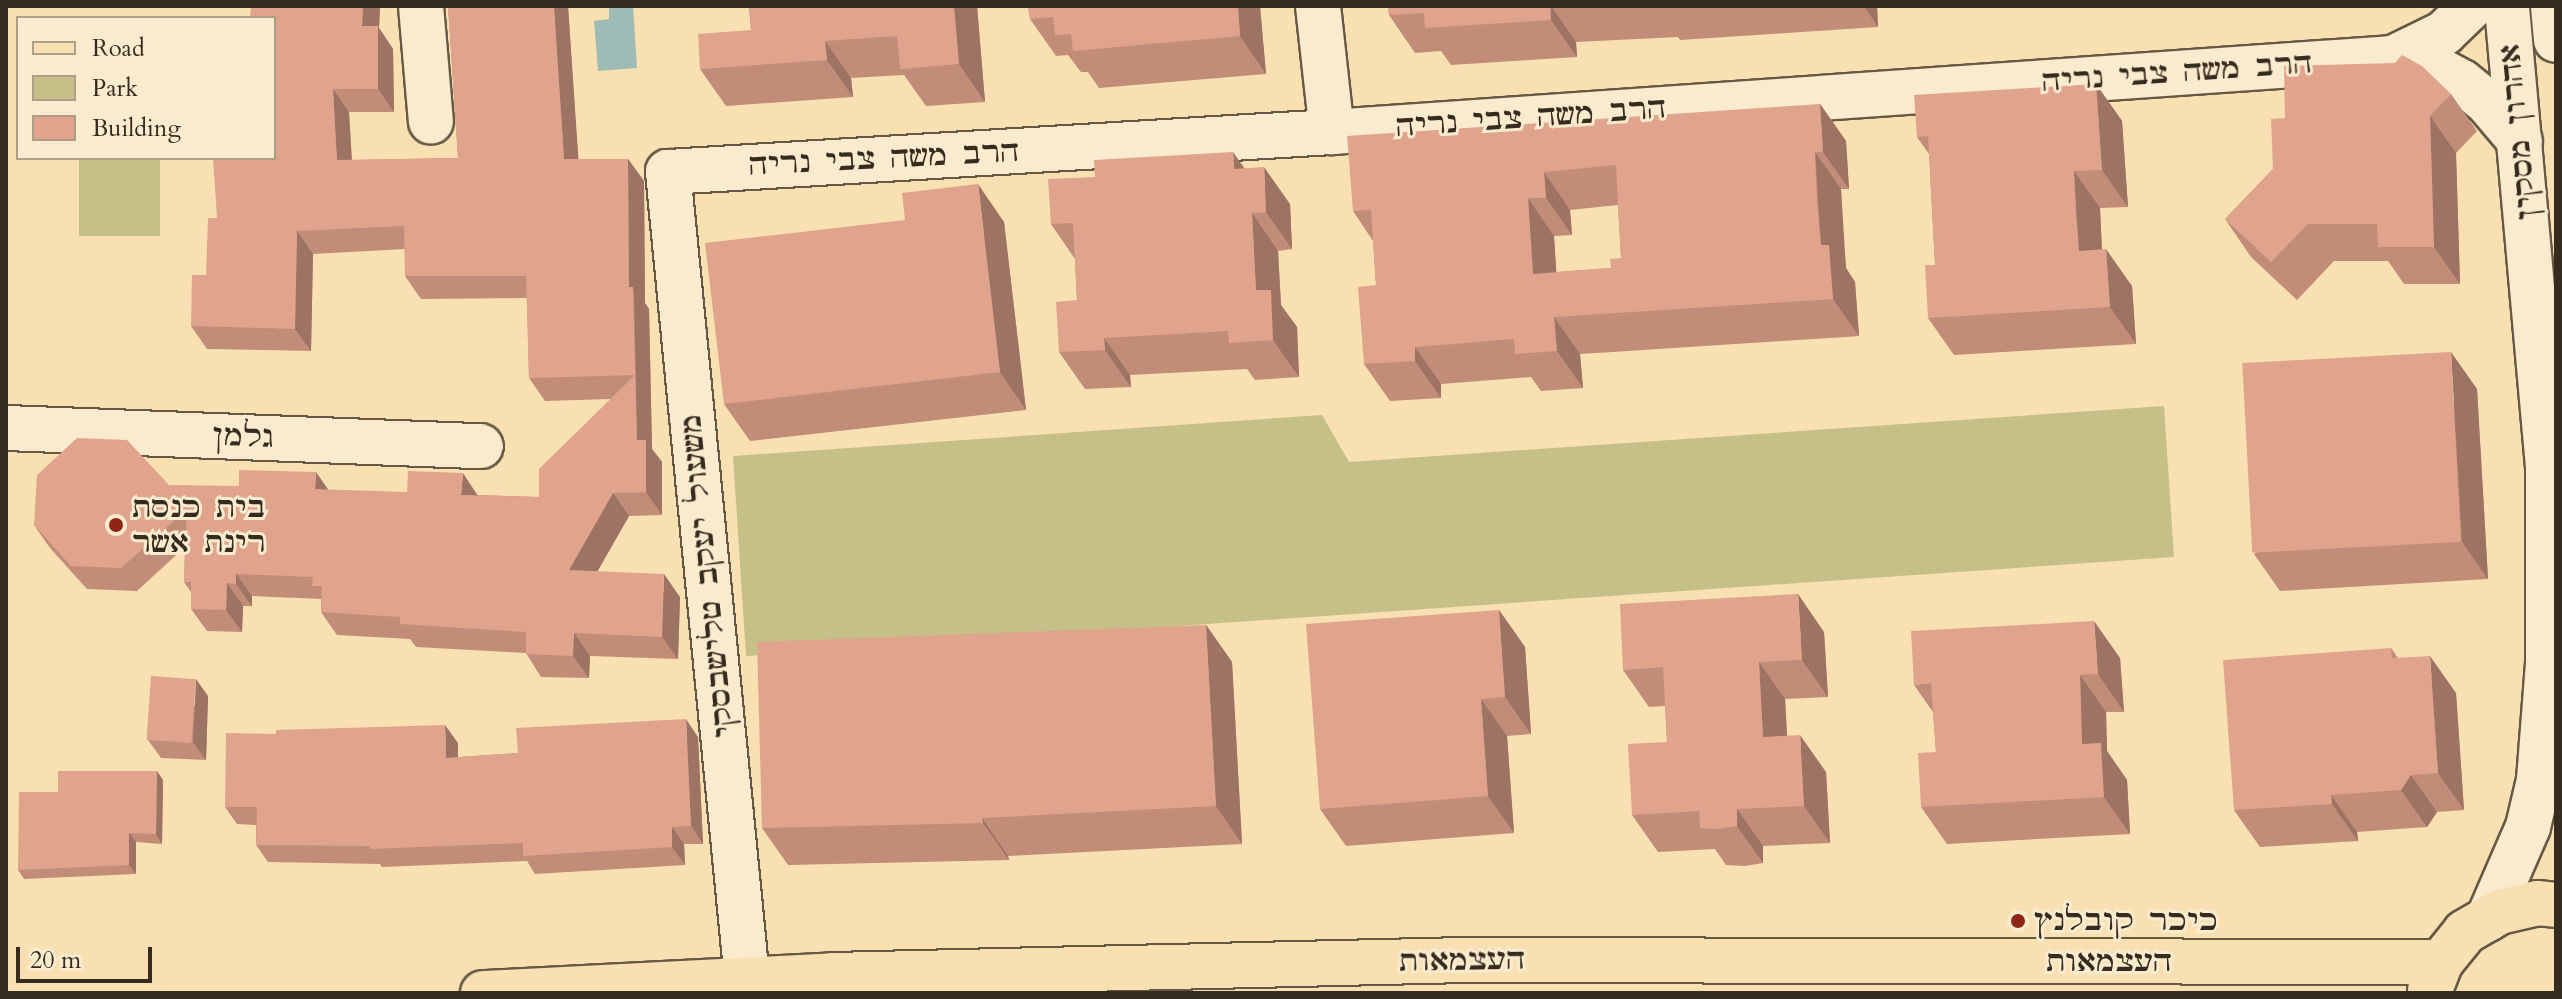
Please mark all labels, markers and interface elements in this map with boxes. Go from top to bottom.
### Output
legend [16,16,276,160]
text: Road [92,32,145,65]
street label: הרב משה צבי נריה [2051,46,2303,100]
street label: אהרון מסקין [2492,46,2546,218]
text: Park [92,72,138,105]
street label: הרב משה צבי נריה [1405,91,1657,145]
text: Building [92,112,181,145]
street label: הרב משה צבי נריה [758,134,1010,184]
street label: גלמן [211,418,275,456]
street label: משעול יעקב טלישבסקי [674,419,742,733]
place label: בית כנסת רינת אשר [132,490,259,560]
marker: בית כנסת רינת אשר [107,516,125,534]
place label: כיכר קובלנץ [2034,903,2211,939]
marker: כיכר קובלנץ [2009,912,2027,930]
scale bar [20,931,156,981]
street label: העצמאות [1399,942,1525,980]
text: 20 m [30,944,81,977]
street label: העצמאות [2046,944,2172,980]

